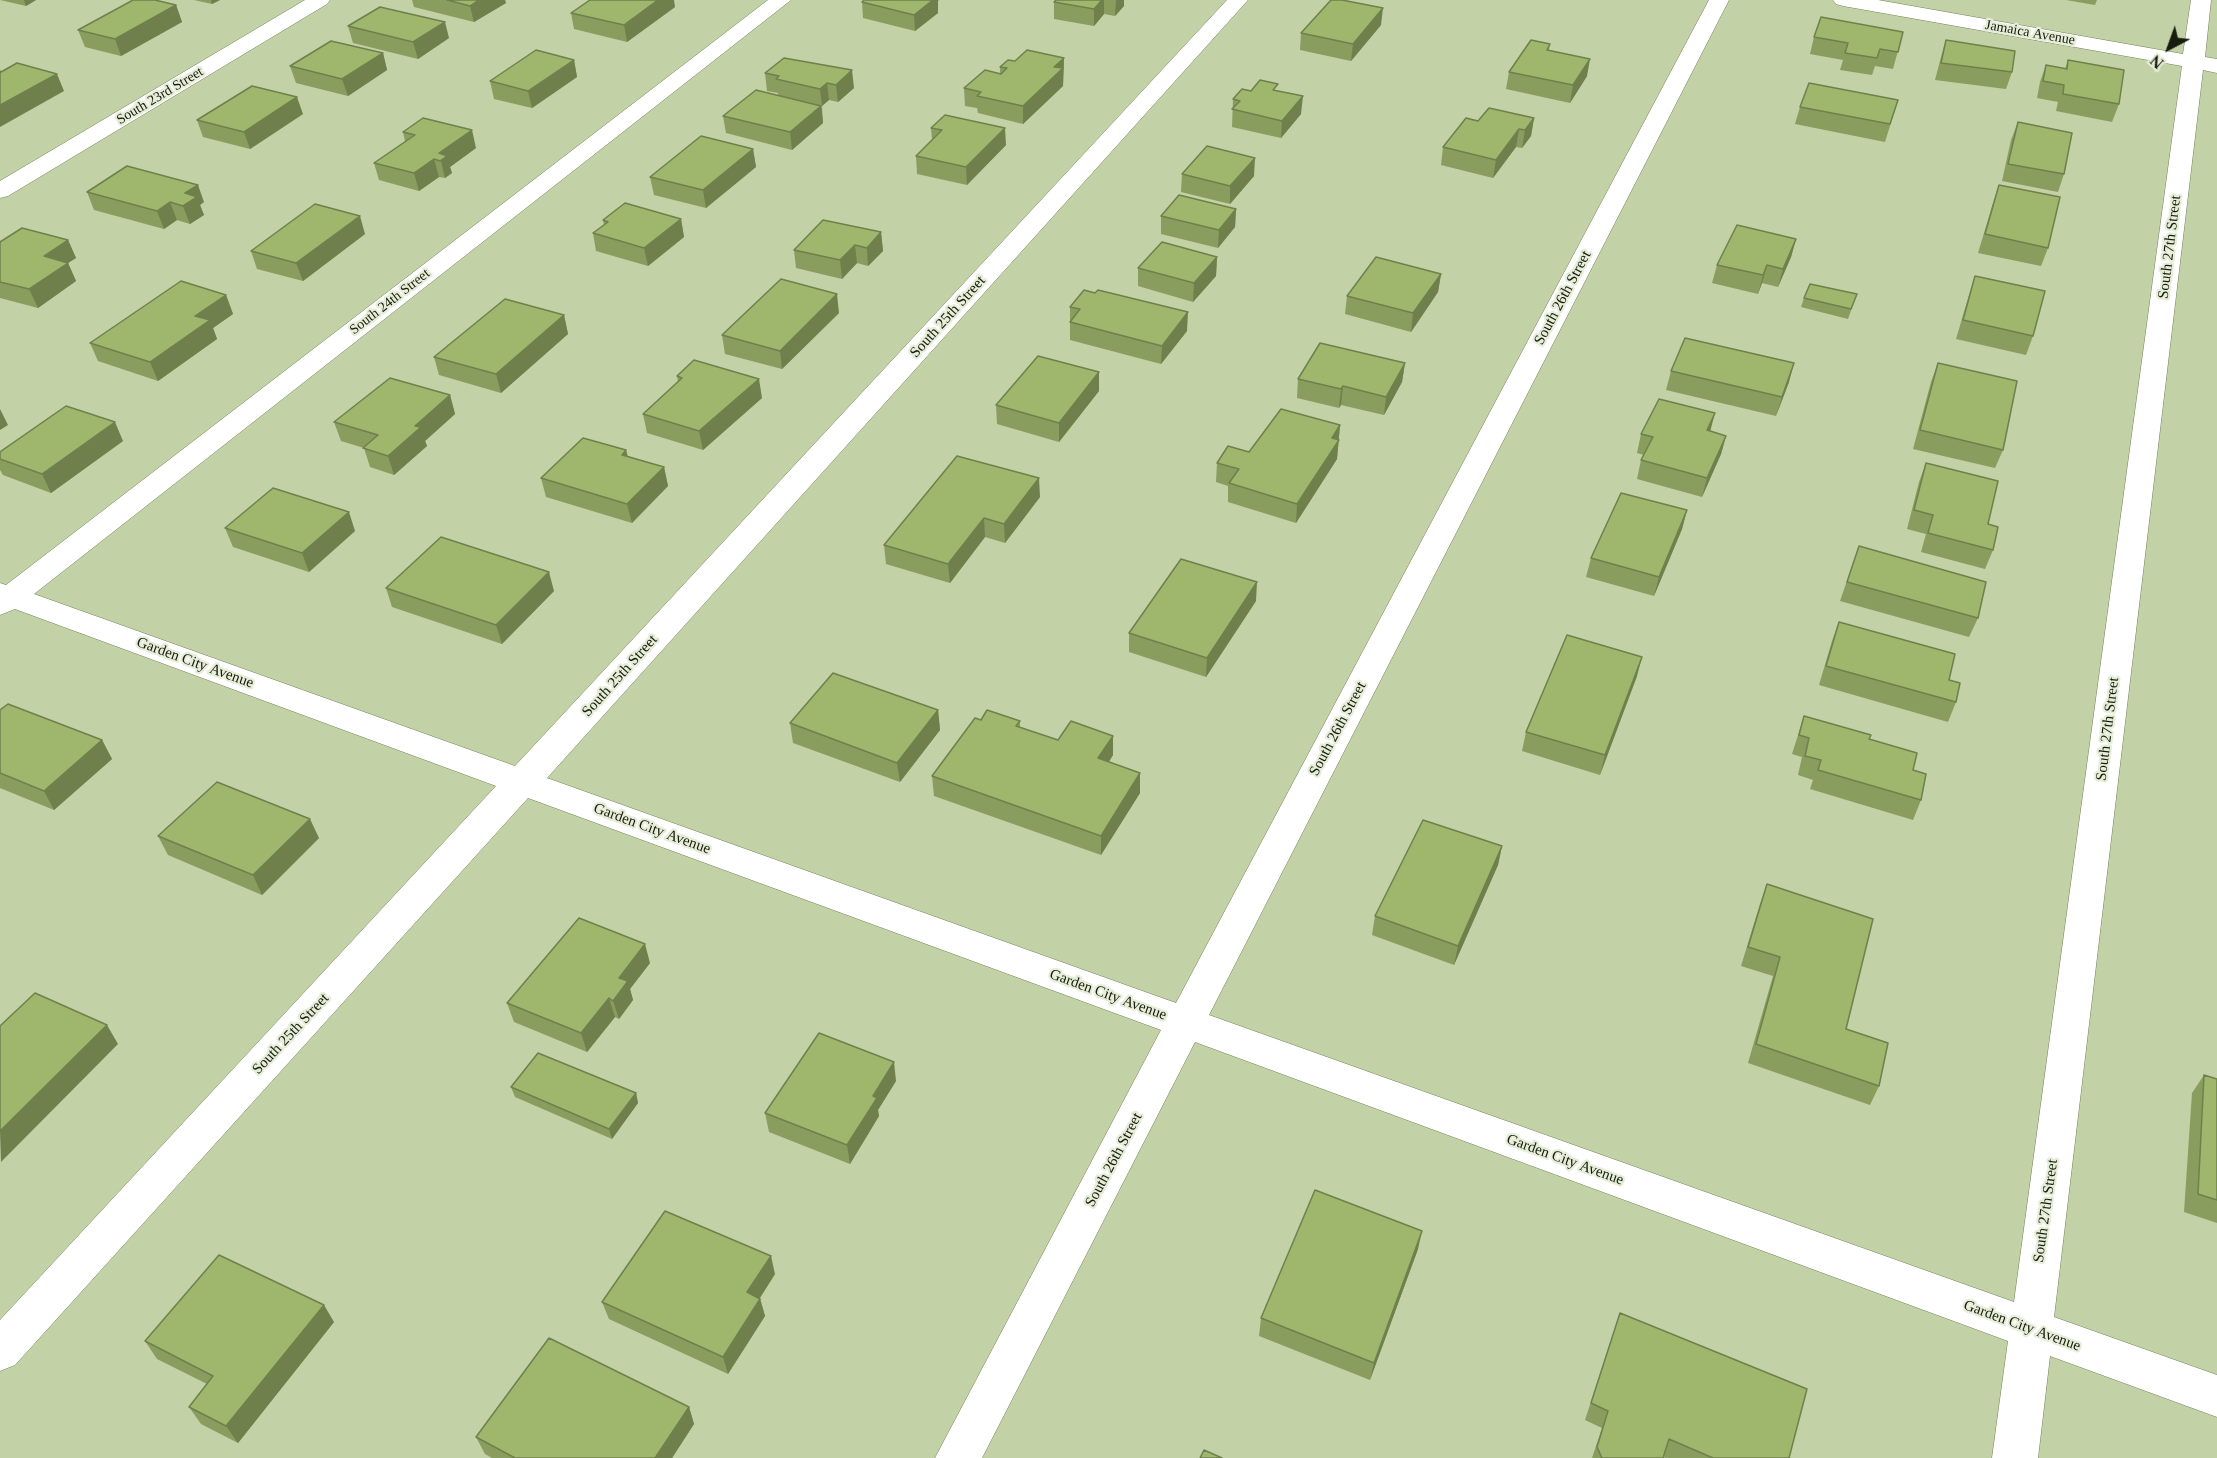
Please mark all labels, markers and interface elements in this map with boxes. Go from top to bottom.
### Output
street label: Jamaica Avenue [1984,17,2076,49]
north arrow [2139,18,2199,78]
text: N [2147,52,2167,72]
street label: South 23rd Street [114,64,206,128]
street label: South 27th Street [2155,194,2185,300]
street label: South 26th Street [1531,248,1595,348]
street label: South 24th Street [347,265,433,339]
street label: South 25th Street [906,272,990,362]
street label: South 25th Street [578,631,662,721]
street label: Garden City Avenue [134,634,256,692]
street label: South 27th Street [2093,676,2123,782]
street label: South 26th Street [1306,679,1370,779]
street label: Garden City Avenue [591,800,713,858]
street label: Garden City Avenue [1047,966,1169,1024]
street label: South 25th Street [249,990,333,1078]
street label: South 26th Street [1082,1110,1146,1210]
street label: Garden City Avenue [1504,1131,1626,1189]
street label: South 27th Street [2030,1158,2062,1264]
street label: Garden City Avenue [1961,1297,2083,1355]

